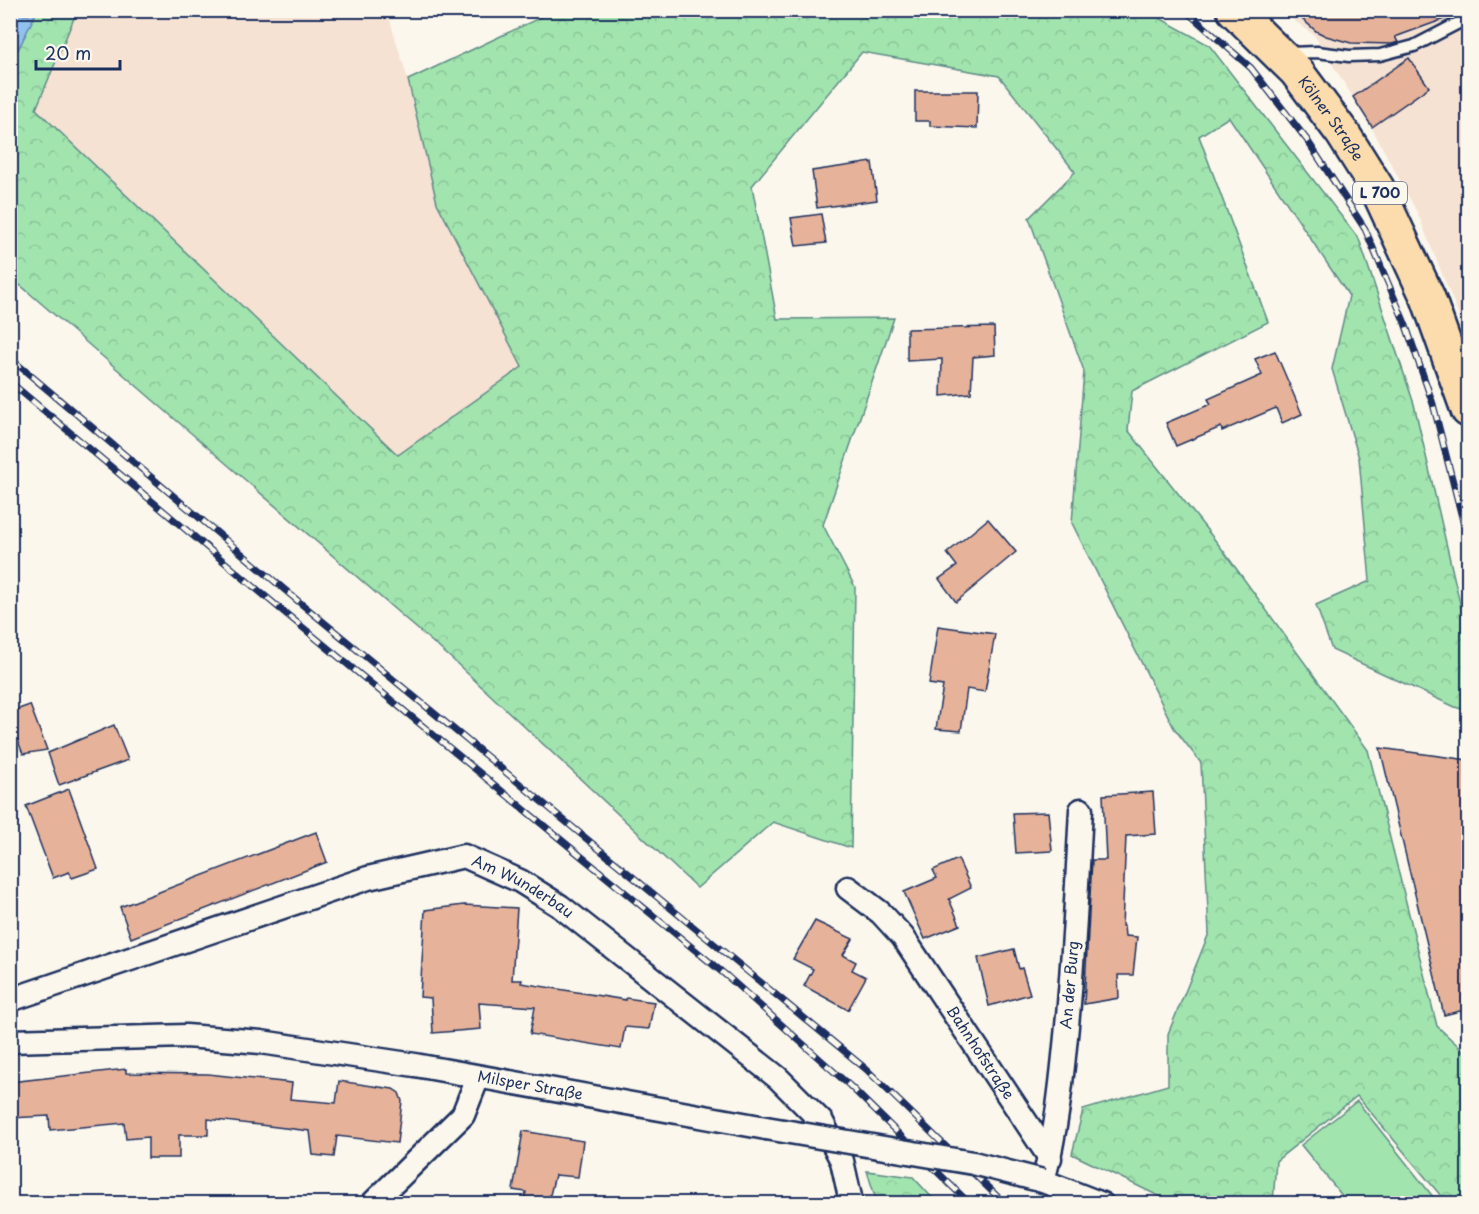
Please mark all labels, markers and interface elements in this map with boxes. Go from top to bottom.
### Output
scale bar [36,33,120,71]
text: 20 m [45,39,91,66]
street label: Kölner Straße [1293,71,1370,165]
road number: L 700 [1353,182,1407,204]
street label: Am Wunderbau [469,848,579,923]
street label: An der Burg [1053,940,1084,1030]
street label: Bahnhofstraße [942,1000,1021,1104]
street label: Milsper Straße [476,1063,585,1105]

